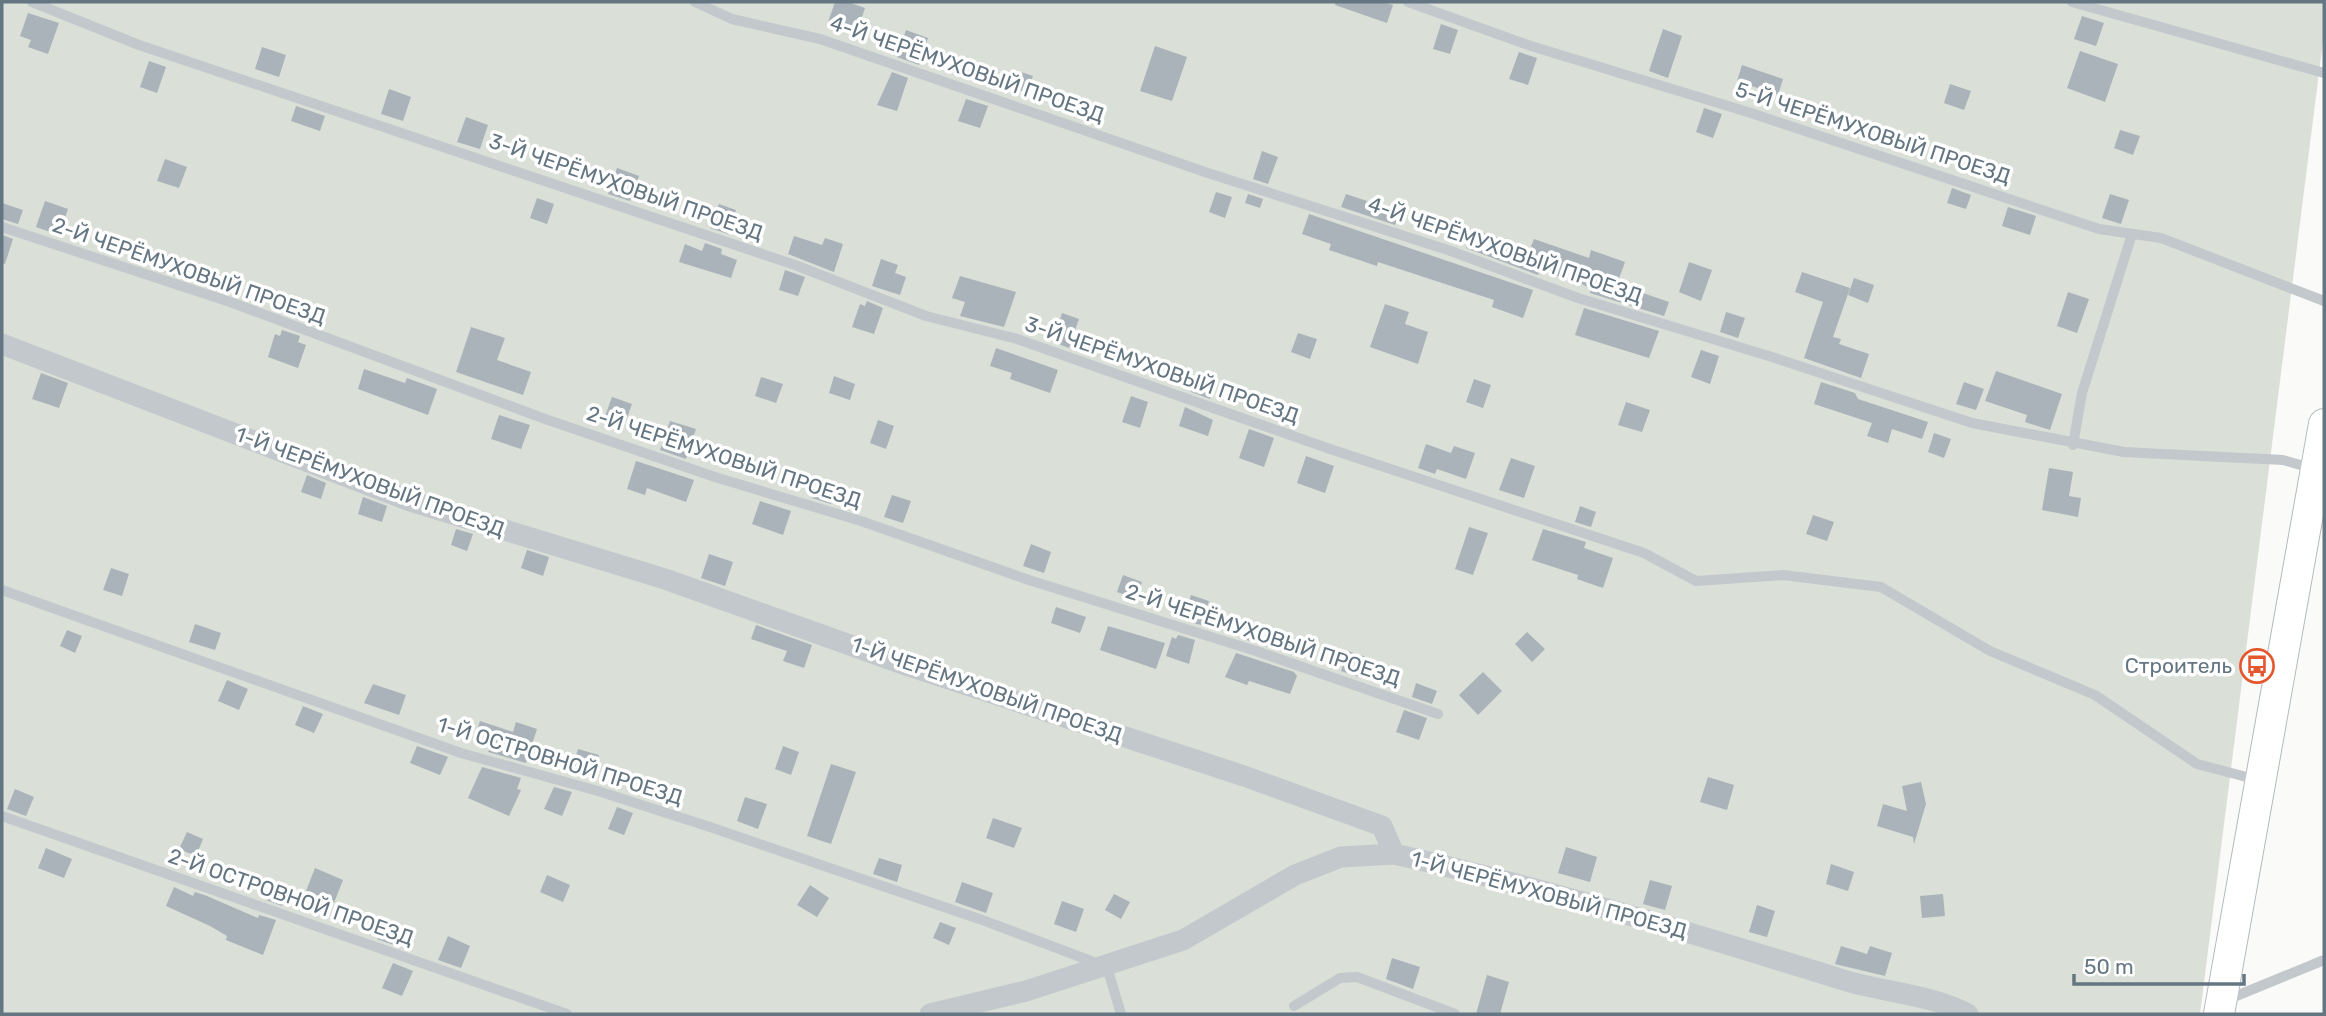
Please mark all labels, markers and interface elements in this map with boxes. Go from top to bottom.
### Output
street label: 4-Й ЧЕРЁМУХОВЫЙ ПРОЕЗД [827,10,1108,127]
street label: 5-Й ЧЕРЁМУХОВЫЙ ПРОЕЗД [1732,76,2014,189]
street label: 3-Й ЧЕРЁМУХОВЫЙ ПРОЕЗД [486,128,766,245]
street label: 4-Й ЧЕРЁМУХОВЫЙ ПРОЕЗД [1365,191,1646,308]
street label: 2-Й ЧЕРЁМУХОВЫЙ ПРОЕЗД [49,212,329,329]
street label: 3-Й ЧЕРЁМУХОВЫЙ ПРОЕЗД [1022,311,1302,428]
street label: 2-Й ЧЕРЁМУХОВЫЙ ПРОЕЗД [584,400,865,513]
street label: 1-Й ЧЕРЁМУХОВЫЙ ПРОЕЗД [232,421,508,542]
street label: 2-Й ЧЕРЁМУХОВЫЙ ПРОЕЗД [1123,578,1404,691]
street label: 1-Й ЧЕРЁМУХОВЫЙ ПРОЕЗД [849,631,1126,748]
bus stop icon: Строитель [2238,647,2276,685]
place label: Строитель [2125,653,2232,678]
street label: 1-Й ОСТРОВНОЙ ПРОЕЗД [435,711,686,810]
street label: 2-Й ОСТРОВНОЙ ПРОЕЗД [165,843,417,950]
street label: 1-Й ЧЕРЁМУХОВЫЙ ПРОЕЗД [1409,846,1690,943]
scale bar [2074,942,2244,986]
text: 50 m [2084,954,2134,979]

